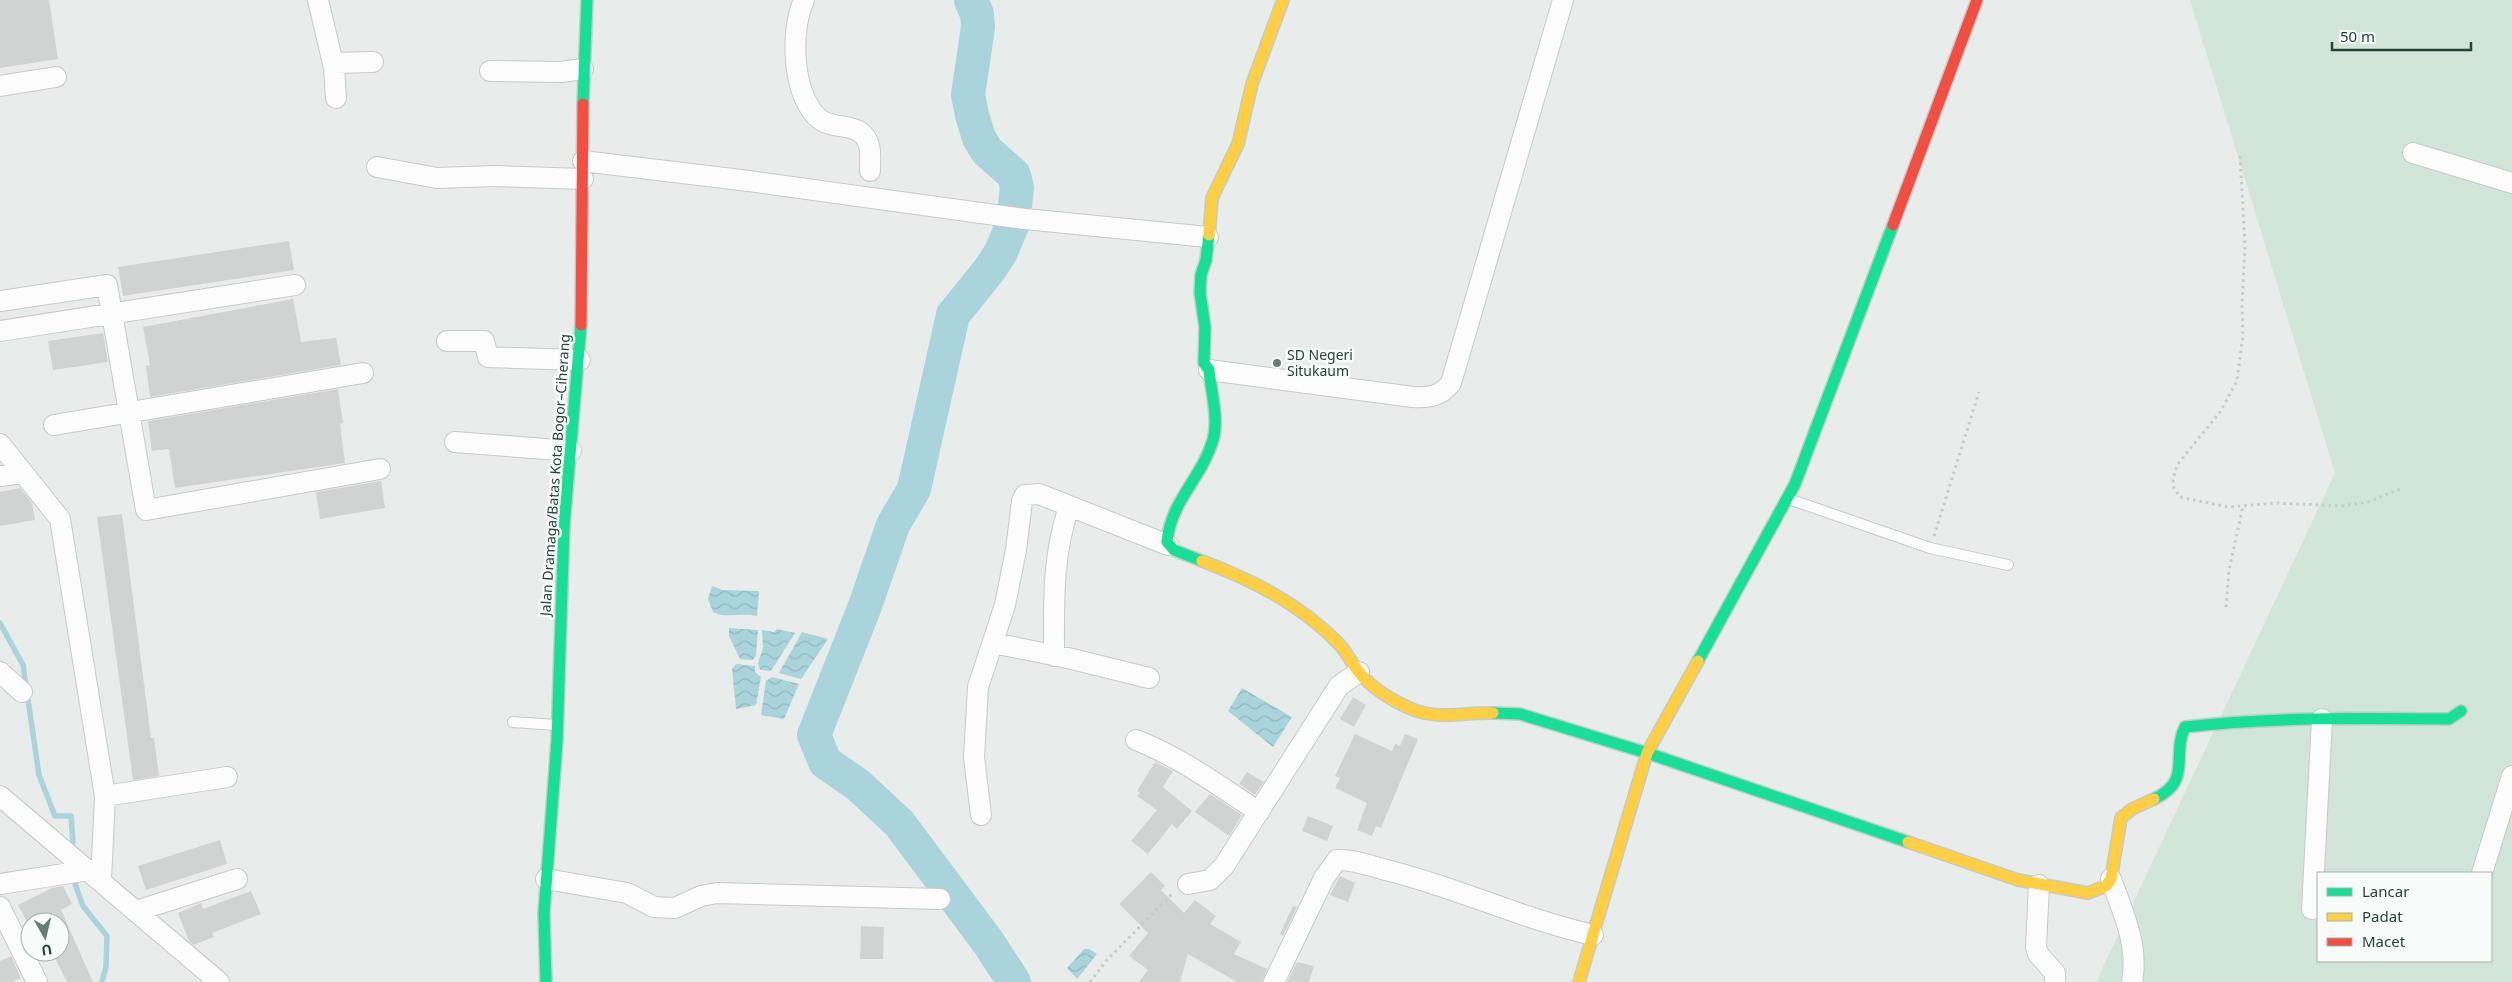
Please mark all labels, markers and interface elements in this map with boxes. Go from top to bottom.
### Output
scale bar [2332,20,2471,52]
text: 50 m [2340,26,2375,46]
street label: Jalan Dramaga/Batas Kota Bogor–Ciherang [535,333,574,619]
place label: SD Negeri Situkaum [1287,345,1353,380]
marker: SD Negeri Situkaum [1271,357,1283,369]
legend [2317,872,2492,962]
text: Lancar [2362,881,2409,901]
text: Padat [2362,906,2403,926]
north arrow [20,912,70,962]
text: Macet [2362,931,2406,951]
text: U [40,940,53,961]

